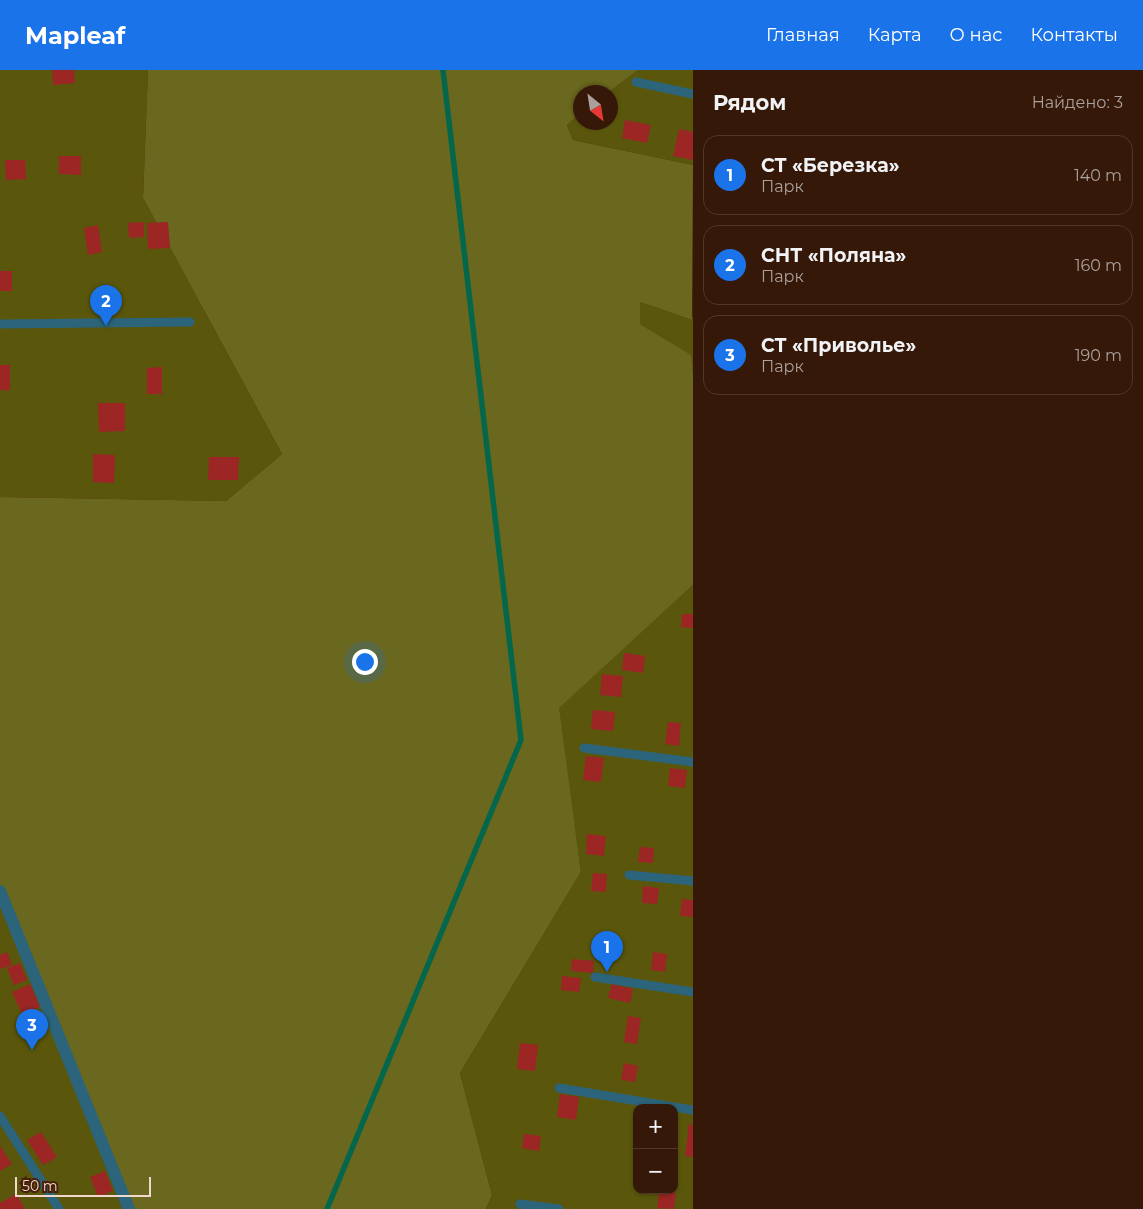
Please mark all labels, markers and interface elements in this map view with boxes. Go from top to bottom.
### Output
text: Mapleaf [25,21,125,50]
text: Главная [766,24,840,46]
text: Карта [868,24,922,46]
text: О нас [950,24,1002,46]
text: Контакты [1030,24,1118,46]
north arrow [573,85,618,130]
text: Рядом [713,90,786,115]
text: Найдено: 3 [1032,93,1123,112]
text: СТ «Березка» [761,154,899,177]
text: 1 [727,166,733,185]
text: 140 m [1074,166,1122,185]
text: Парк [761,177,804,196]
text: СНТ «Поляна» [761,244,906,267]
text: 2 [725,256,735,275]
text: 160 m [1075,256,1122,275]
text: Парк [761,267,804,286]
pin: 2 [90,285,122,326]
text: СТ «Приволье» [761,334,916,357]
text: 3 [725,346,735,365]
text: 190 m [1075,346,1122,365]
text: Парк [761,357,804,376]
your location [352,649,378,675]
pin: 1 [591,931,623,972]
pin: 3 [16,1009,48,1050]
map controls [633,1104,678,1194]
button: + [633,1104,678,1149]
button: − [633,1149,678,1194]
scale bar [15,1174,151,1197]
text: 50 m [22,1177,58,1195]

